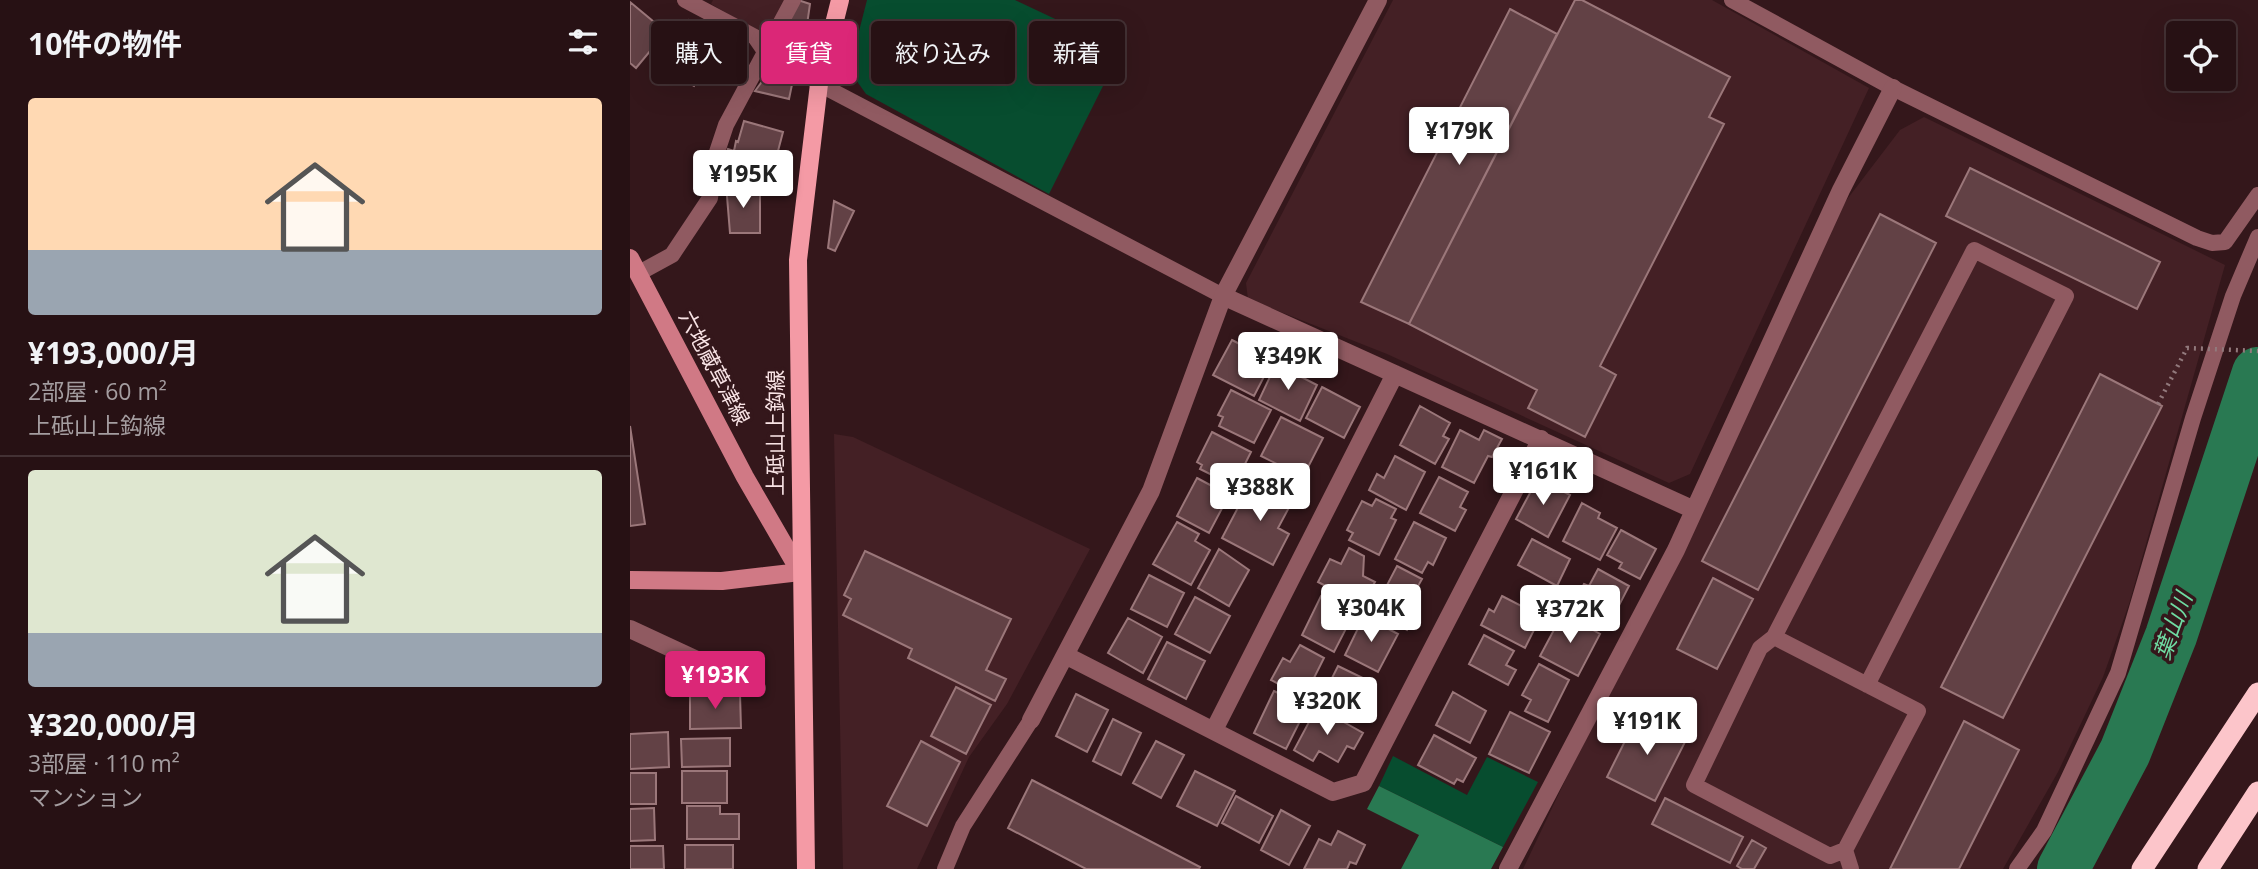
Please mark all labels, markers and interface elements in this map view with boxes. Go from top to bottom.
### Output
chip: 購入 [651,21,747,84]
chip: 賃貸 [761,21,857,84]
chip: 絞り込み [871,21,1015,84]
chip: 新着 [1029,21,1125,84]
map controls [2166,21,2236,91]
button: locate [2166,21,2236,91]
text: 10件の物件 [28,23,182,64]
icon: filters [564,23,602,61]
pin: ¥179K [1410,108,1508,167]
text: ¥179K [1425,114,1493,146]
icon: home [252,144,378,270]
pin: ¥195K [694,150,792,210]
text: ¥195K [709,157,777,189]
street label: 六地蔵草津線 [673,305,757,430]
text: ¥193,000/月 [28,332,199,373]
pin: ¥349K [1239,332,1337,392]
text: ¥349K [1254,339,1322,371]
street label: 上砥山上鈎線 [761,370,789,496]
text: 2部屋 · 60 m² [28,375,167,407]
text: 上砥山上鈎線 [28,409,166,441]
pin: ¥161K [1494,448,1592,507]
text: ¥161K [1509,454,1577,486]
pin: ¥388K [1211,463,1309,523]
text: ¥388K [1226,470,1294,502]
icon: home [252,516,378,642]
pin: ¥304K [1322,584,1420,644]
water label: 葉山川 [2145,585,2200,664]
pin: ¥372K [1521,586,1619,645]
text: ¥304K [1337,591,1405,623]
text: ¥372K [1536,592,1604,624]
pin: ¥193K [666,652,764,711]
text: ¥193K [681,658,749,690]
pin: ¥320K [1278,678,1376,737]
text: ¥320K [1293,684,1361,716]
pin: ¥191K [1598,698,1696,757]
text: ¥320,000/月 [28,704,199,745]
text: ¥191K [1613,704,1681,736]
text: 3部屋 · 110 m² [28,747,180,779]
text: マンション [28,781,143,813]

